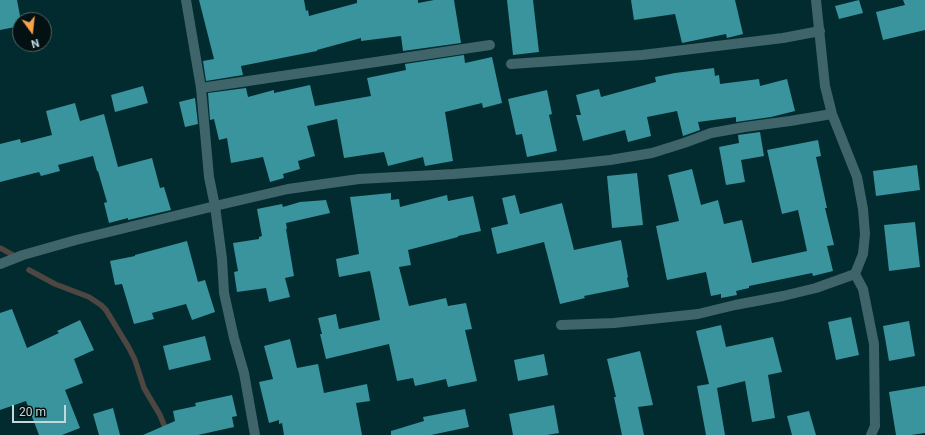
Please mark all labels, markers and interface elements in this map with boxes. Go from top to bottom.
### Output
north arrow [12,12,52,52]
text: N [30,36,40,50]
scale bar [14,397,68,423]
text: 20 m [19,405,46,419]

